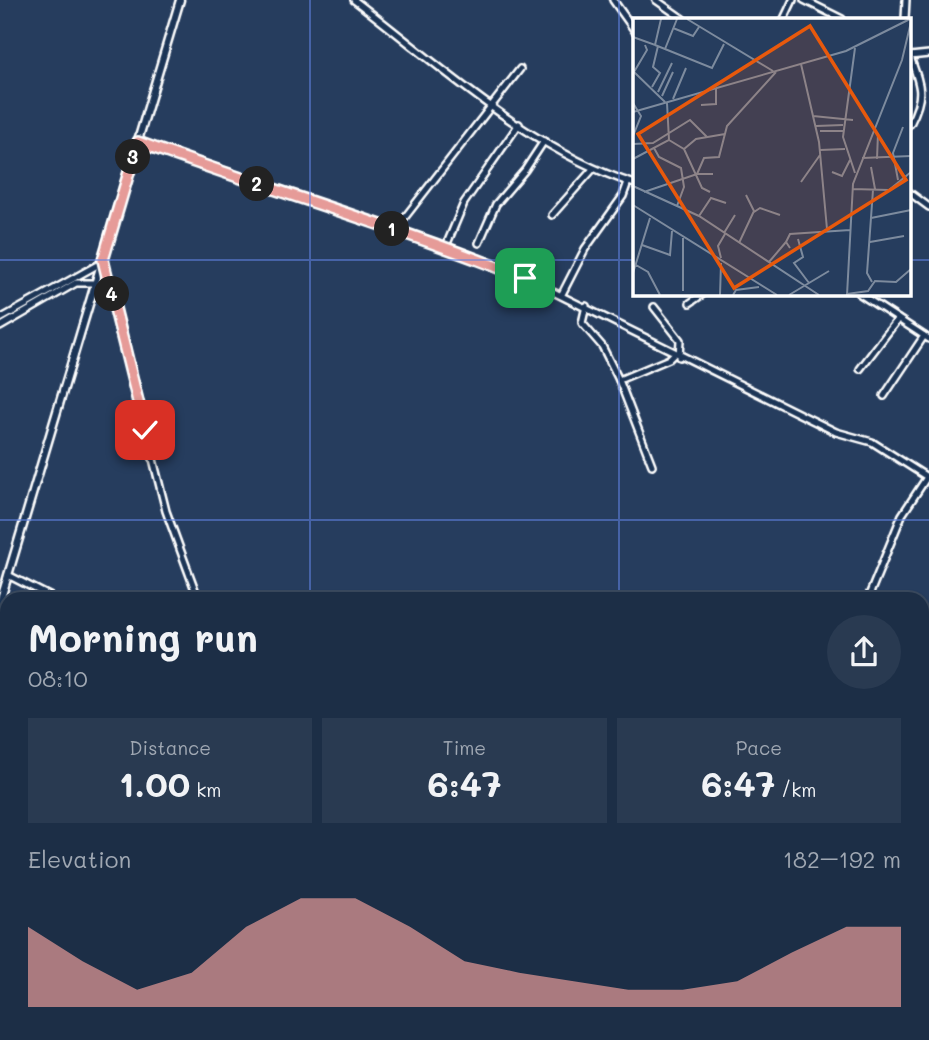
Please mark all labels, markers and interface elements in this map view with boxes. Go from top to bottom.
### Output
inset map [633,18,912,296]
pin: 3 [116,140,150,174]
text: 3 [127,144,138,169]
pin: 2 [240,166,274,202]
text: 2 [251,171,262,196]
pin: 1 [374,212,410,246]
text: 1 [387,216,396,241]
pin [495,248,555,308]
icon: arrive [506,259,544,297]
pin: 4 [94,276,130,312]
text: 4 [105,281,118,306]
pin [115,400,175,460]
icon: check [126,411,164,449]
text: Morning run [28,612,258,662]
button: share [827,615,901,689]
text: 08:10 [28,663,88,693]
text: Distance [129,735,211,760]
text: Time [443,735,486,760]
text: Pace [736,735,782,760]
text: 1.00 [119,760,190,806]
text: 6:47 [428,760,501,806]
text: 6:47 [701,760,775,806]
text: km [190,777,221,802]
text: /km [775,777,816,802]
text: Elevation [28,844,131,874]
text: 182–192 m [783,844,901,874]

